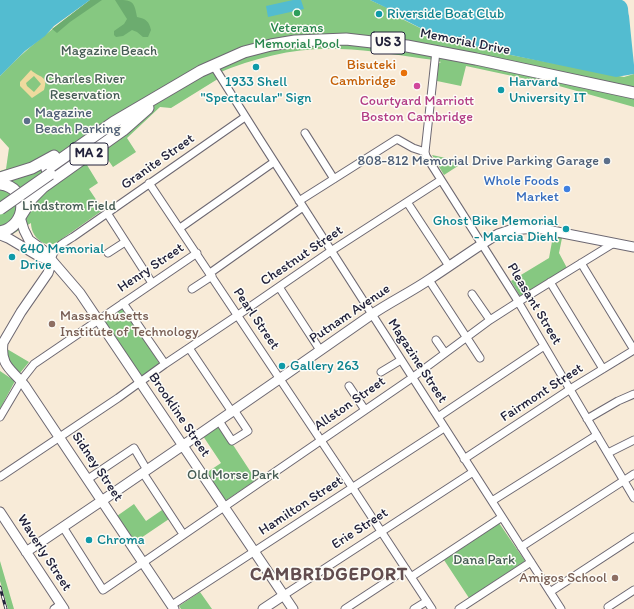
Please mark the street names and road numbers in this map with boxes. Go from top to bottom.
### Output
street label: Memorial Drive [419,25,511,59]
road number: US 3 [371,32,405,54]
street label: Granite Street [118,131,198,193]
road number: MA 2 [70,143,108,165]
street label: Chestnut Street [258,222,346,290]
street label: Henry Street [115,240,187,296]
street label: Pleasant Street [503,260,565,348]
street label: Putnam Avenue [306,281,394,347]
street label: Pearl Street [229,285,283,353]
street label: Magazine Street [384,316,450,406]
street label: Fairmont Street [498,360,586,426]
street label: Brookline Street [145,370,213,460]
street label: Allston Street [311,373,389,435]
street label: Sidney Street [68,429,126,505]
street label: Hamilton Street [256,473,346,539]
street label: Erie Street [329,505,391,553]
street label: Waverly Street [13,512,75,594]

